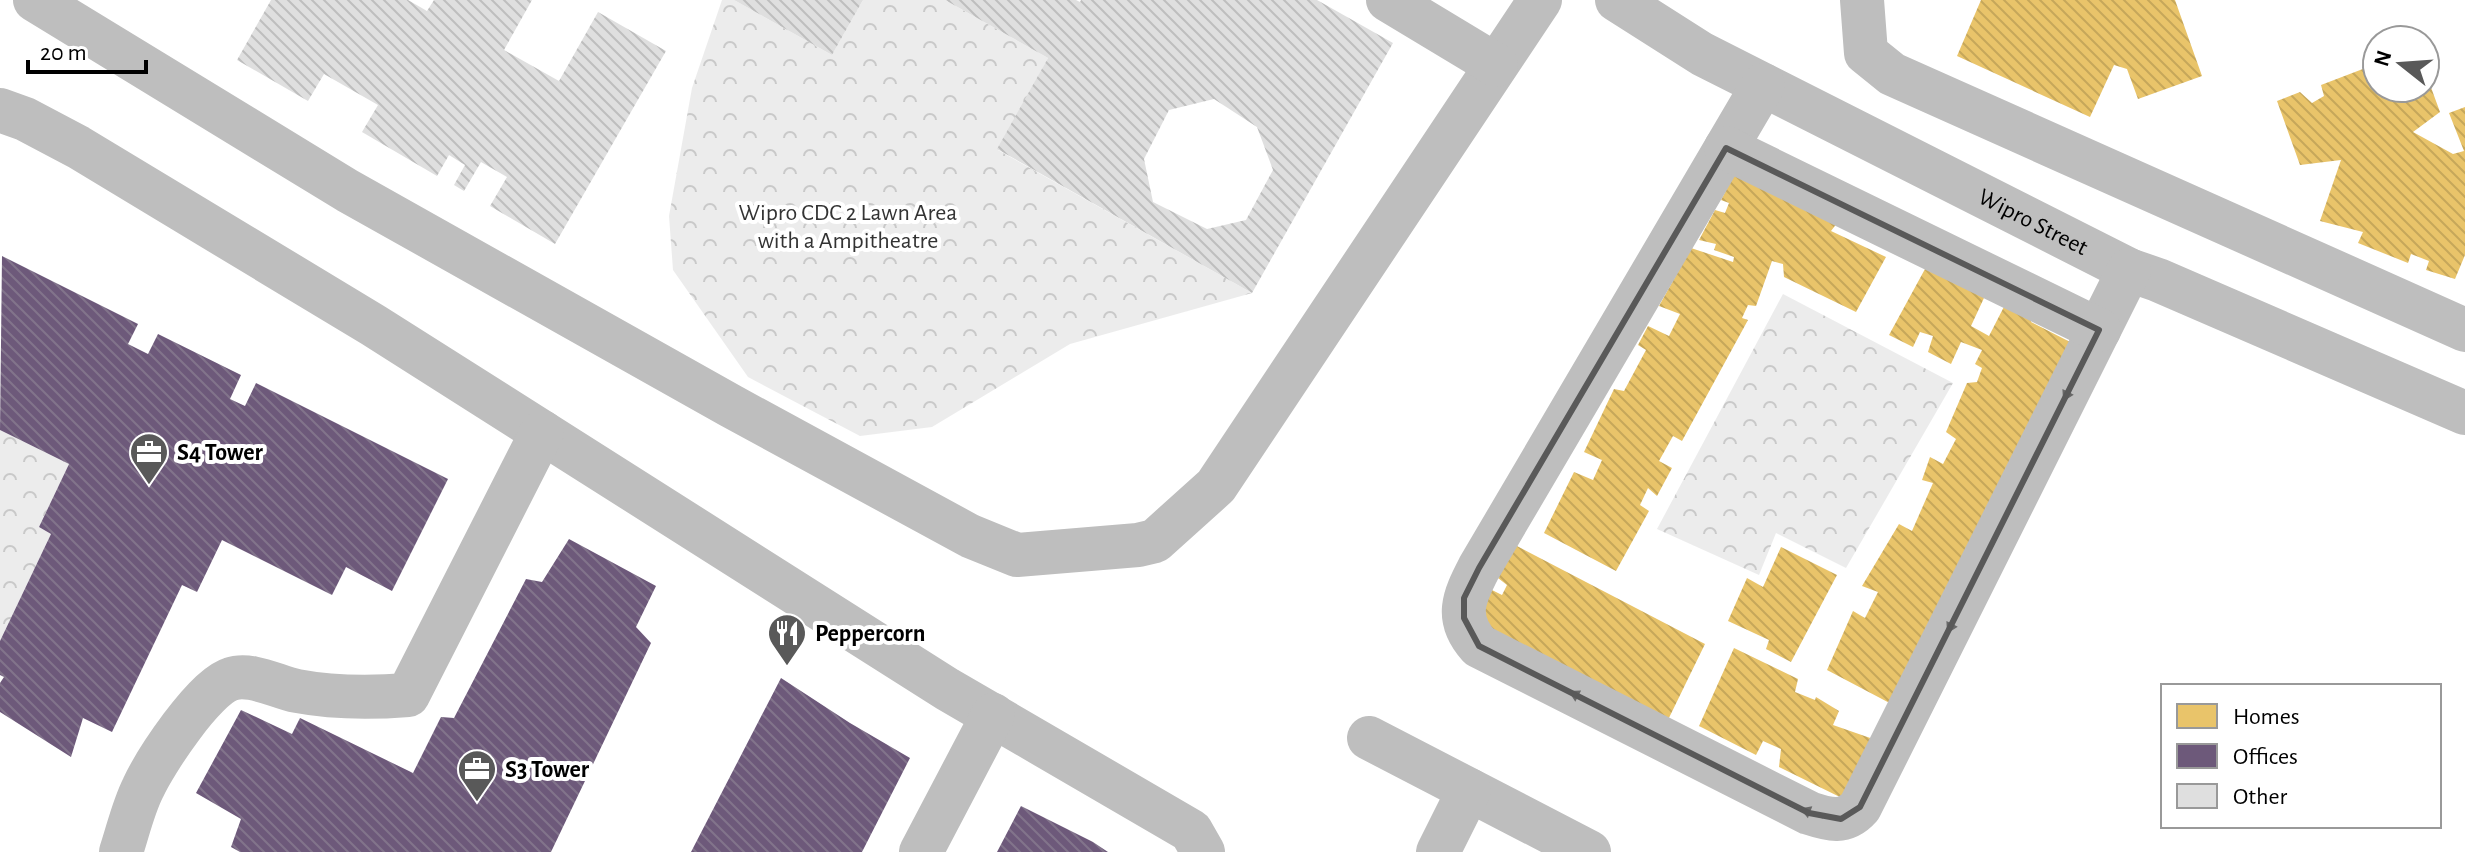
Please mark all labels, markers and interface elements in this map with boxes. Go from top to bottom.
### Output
scale bar [28,24,146,74]
north arrow [2361,24,2441,104]
text: 20 m [40,41,87,65]
text: N [2370,48,2396,69]
street label: Wipro Street [1974,185,2092,260]
park label: Wipro CDC 2 Lawn Area with a Ampitheatre [739,201,957,253]
one-way arrow [2063,378,2076,401]
office icon: S4 Tower [128,431,170,486]
place label: S4 Tower [177,441,264,465]
one-way arrow [1946,611,1960,634]
restaurant icon: Peppercorn [766,612,808,667]
place label: Peppercorn [815,622,925,646]
legend [2161,684,2441,828]
one-way arrow [1569,691,1592,704]
text: Homes [2233,705,2300,729]
text: Offices [2233,745,2298,769]
office icon: S3 Tower [456,748,498,803]
place label: S3 Tower [505,758,590,782]
text: Other [2233,785,2287,809]
one-way arrow [1800,807,1824,819]

